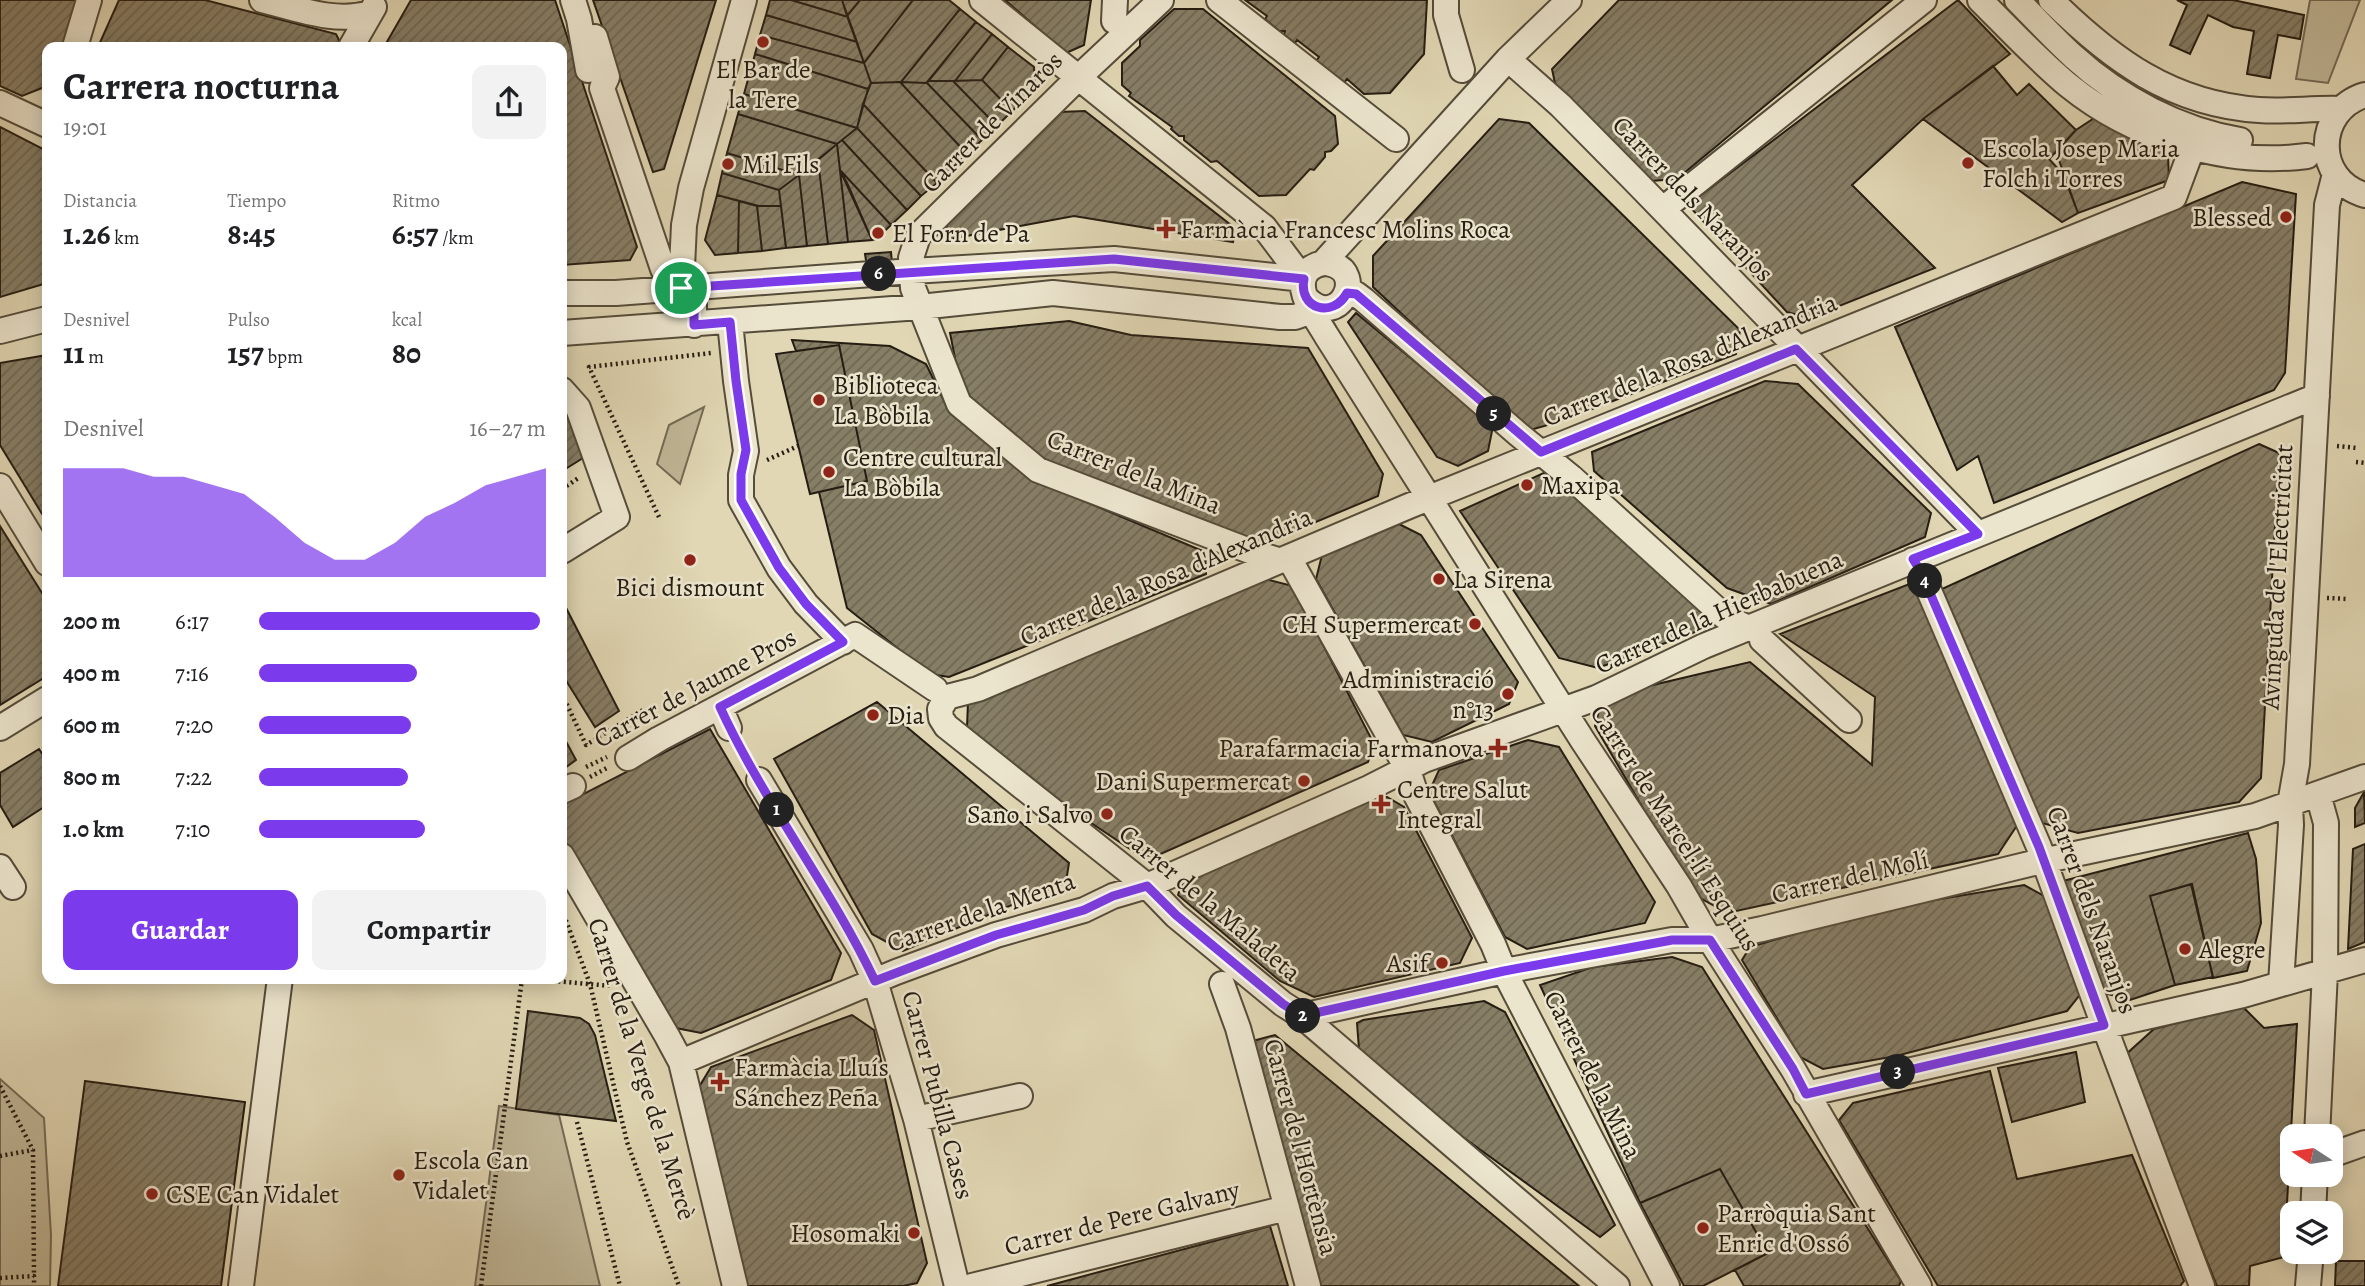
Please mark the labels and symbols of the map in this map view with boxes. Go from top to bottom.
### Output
marker: El Bar de la Tere [755,34,771,50]
street label: Carrer de Vinaròs [913,43,1071,201]
place label: El Bar de la Tere [715,52,811,117]
street label: Carrer dels Naranjos [1604,108,1782,290]
place label: Escola Josep Maria Folch i Torres [1982,131,2180,196]
place label: Mil Fils [742,147,820,182]
marker: Escola Josep Maria Folch i Torres [1960,155,1976,171]
marker: Mil Fils [720,156,736,172]
place label: Blessed [2192,200,2272,235]
marker: Blessed [2278,209,2294,225]
place label: Farmàcia Francesc Molins Roca [1180,212,1510,247]
place label: El Forn de Pa [892,216,1030,251]
marker: Farmàcia Francesc Molins Roca [1158,221,1174,237]
marker: El Forn de Pa [870,225,886,241]
pin: 6 [862,256,896,292]
pin [651,258,711,318]
street label: Carrer de la Rosa d'Alexandria [1538,285,1842,435]
place label: Biblioteca La Bòbila [833,368,939,433]
marker: Biblioteca La Bòbila [811,392,827,408]
pin: 5 [1476,396,1512,432]
street label: Carrer de la Mina [1042,421,1226,523]
place label: Centre cultural La Bòbila [843,440,1002,505]
street label: Avinguda de l'Electricitat [2253,443,2301,712]
marker: Centre cultural La Bòbila [821,464,837,480]
place label: Maxipa [1541,468,1620,503]
marker: Maxipa [1519,477,1535,493]
street label: Carrer de la Rosa d'Alexandria [1014,499,1318,655]
street label: Carrer de la Hierbabuena [1589,541,1849,683]
marker: Bici dismount [682,552,698,568]
place label: La Sirena [1453,562,1552,597]
pin: 4 [1908,564,1942,598]
place label: Bici dismount [615,570,765,605]
marker: La Sirena [1431,571,1447,587]
place label: CH Supermercat [1282,607,1461,642]
marker: CH Supermercat [1467,616,1483,632]
street label: Carrer de Jaume Pros [587,620,803,756]
place label: Administració n°13 [1342,662,1494,727]
marker: Administració n°13 [1500,686,1516,702]
place label: Dia [887,698,925,733]
street label: Carrer de Marcel·lí Esquius [1582,698,1768,958]
marker: Dia [865,707,881,723]
place label: Parafarmacia Farmanova [1218,731,1484,766]
marker: Parafarmacia Farmanova [1490,740,1506,756]
place label: Dani Supermercat [1095,764,1290,799]
place label: Centre Salut Integral [1397,772,1529,837]
marker: Dani Supermercat [1296,773,1312,789]
pin: 1 [760,792,794,828]
marker: Centre Salut Integral [1371,794,1391,814]
place label: Sano i Salvo [967,797,1093,832]
street label: Carrer dels Naranjos [2038,801,2146,1019]
marker: Sano i Salvo [1099,806,1115,822]
street label: Carrer de la Maladeta [1111,816,1309,990]
street label: Carrer del Molí [1768,842,1932,912]
street label: Carrer de la Menta [882,863,1080,961]
street label: Carrer de la Verge de la Mercè [579,914,705,1224]
place label: Alegre [2198,932,2266,967]
marker: Alegre [2177,941,2193,957]
place label: Asif [1385,946,1431,981]
marker: Asif [1434,955,1450,971]
street label: Carrer de la Mina [1535,985,1651,1165]
street label: Carrer Pubilla Cases [893,987,983,1203]
pin: 2 [1286,998,1320,1034]
street label: Carrer de l'Hortènsia [1255,1035,1347,1259]
place label: Farmàcia Lluís Sánchez Peña [734,1050,889,1115]
pin: 3 [1881,1054,1916,1090]
marker: Farmàcia Lluís Sánchez Peña [712,1074,728,1090]
north arrow [2280,1124,2343,1186]
place label: Escola Can Vidalet [412,1143,529,1208]
marker: Escola Can Vidalet [391,1167,407,1183]
street label: Carrer de Pere Galvany [1001,1172,1244,1264]
place label: CSE Can Vidalet [166,1177,340,1212]
marker: CSE Can Vidalet [144,1186,160,1202]
place label: Parròquia Sant Enric d'Ossó [1717,1196,1876,1261]
place label: Hosomaki [791,1216,900,1251]
marker: Parròquia Sant Enric d'Ossó [1695,1220,1711,1236]
marker: Hosomaki [906,1225,922,1241]

